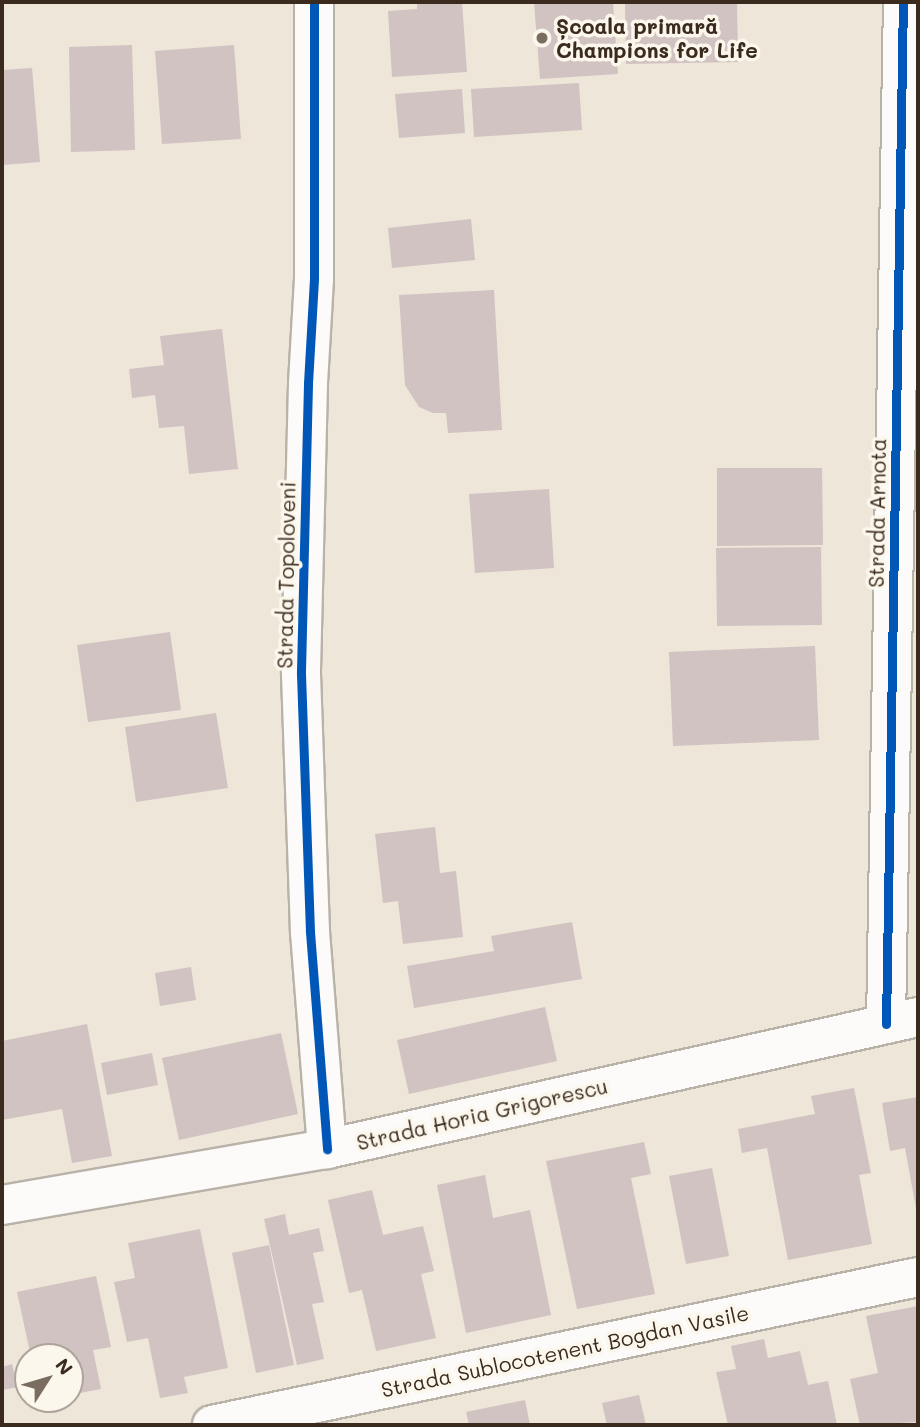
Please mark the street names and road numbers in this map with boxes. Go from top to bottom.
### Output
street label: Strada Arnota [863,438,891,588]
street label: Strada Topoloveni [272,481,300,669]
street label: Strada Horia Grigorescu [354,1073,610,1155]
street label: Strada Sublocotenent Bogdan Vasile [379,1300,751,1402]

